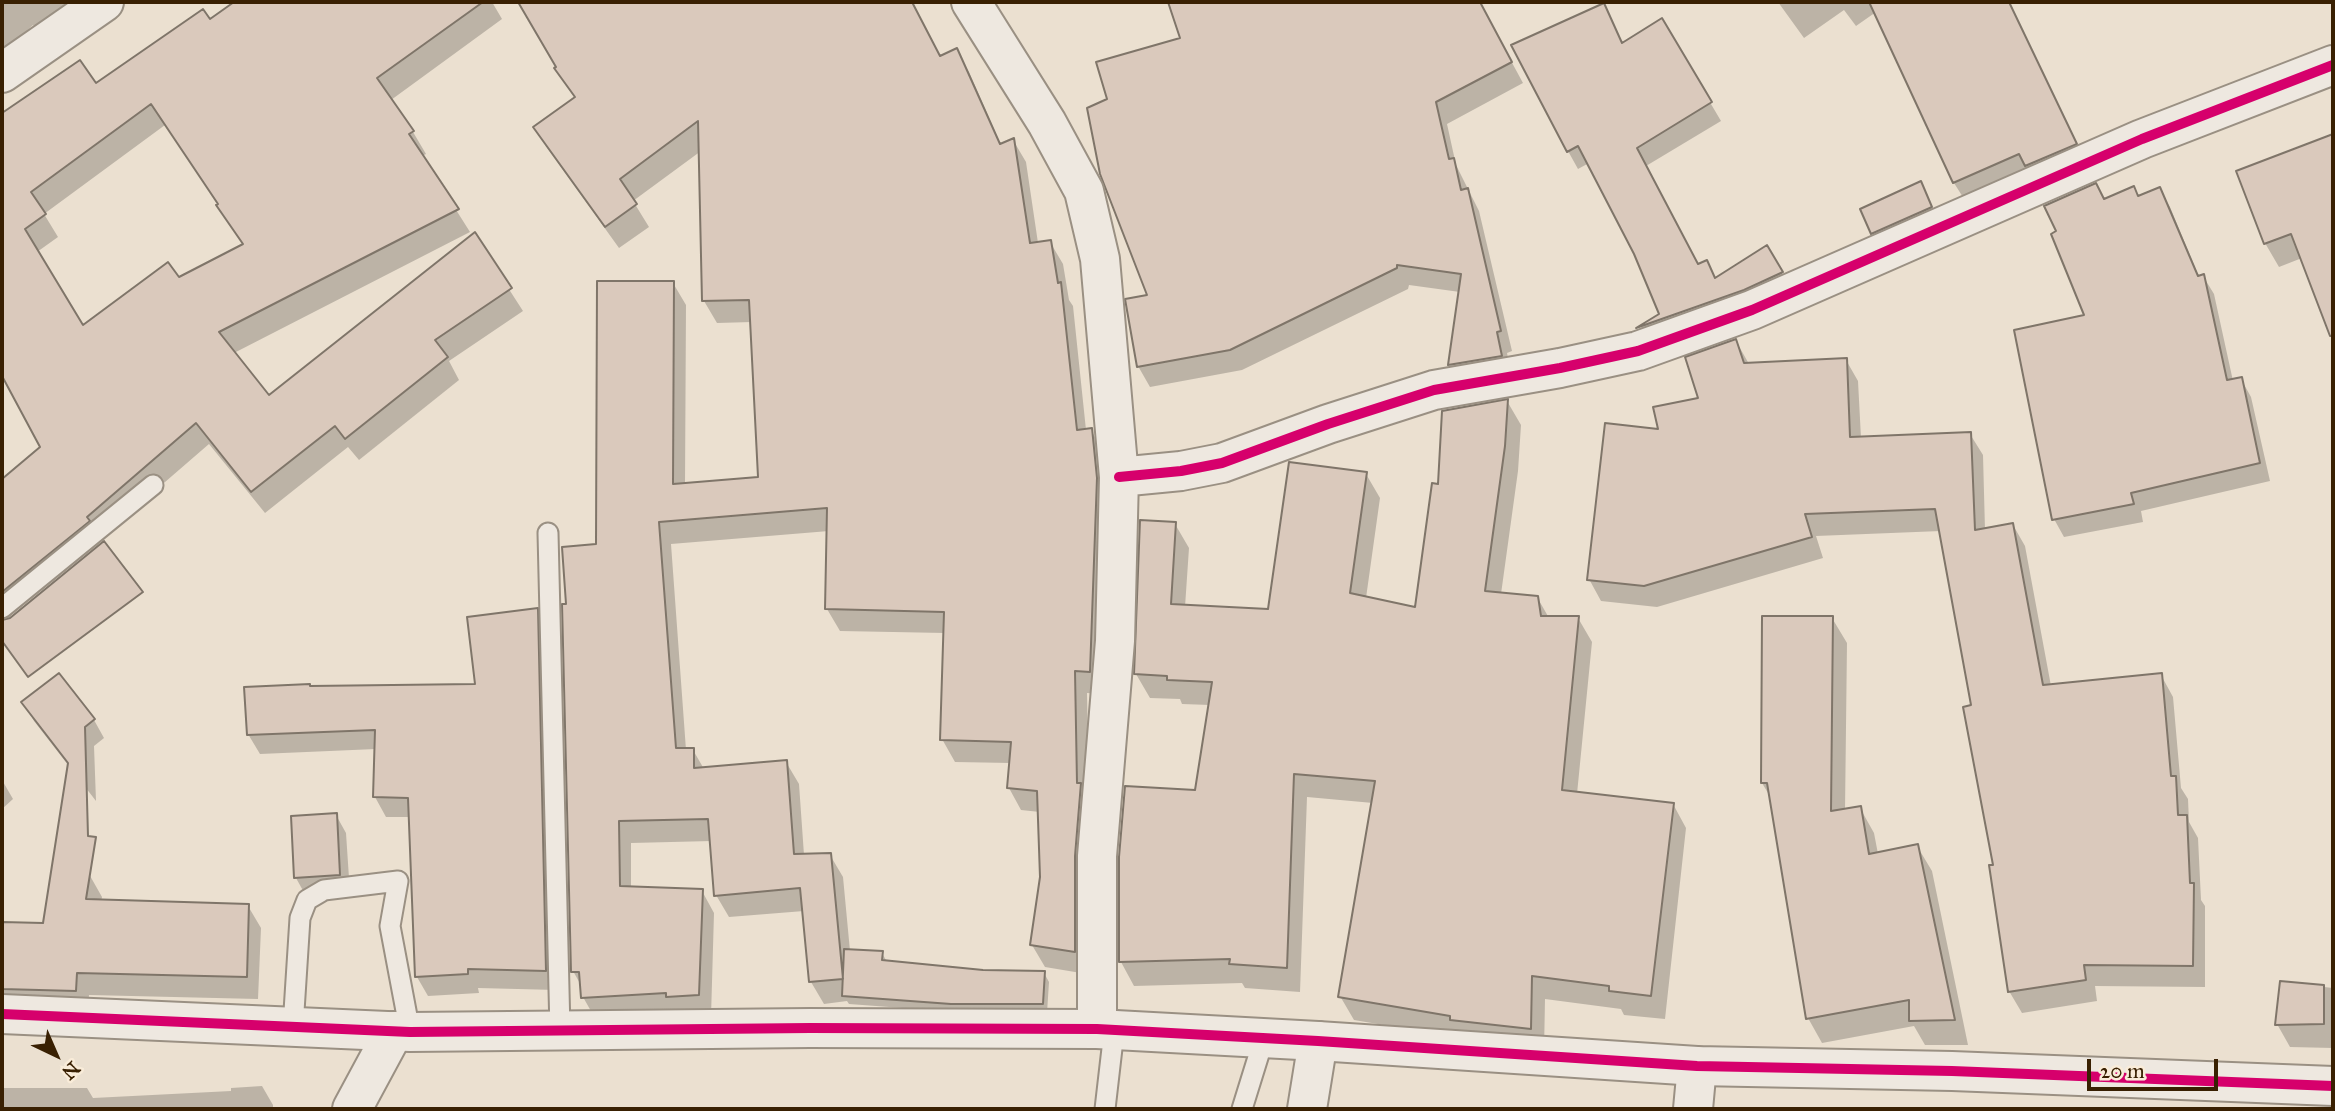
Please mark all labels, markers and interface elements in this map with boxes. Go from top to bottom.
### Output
north arrow [21,1020,91,1090]
scale bar [2090,1044,2221,1088]
text: N [57,1057,85,1084]
text: 20 m [2100,1058,2145,1084]

